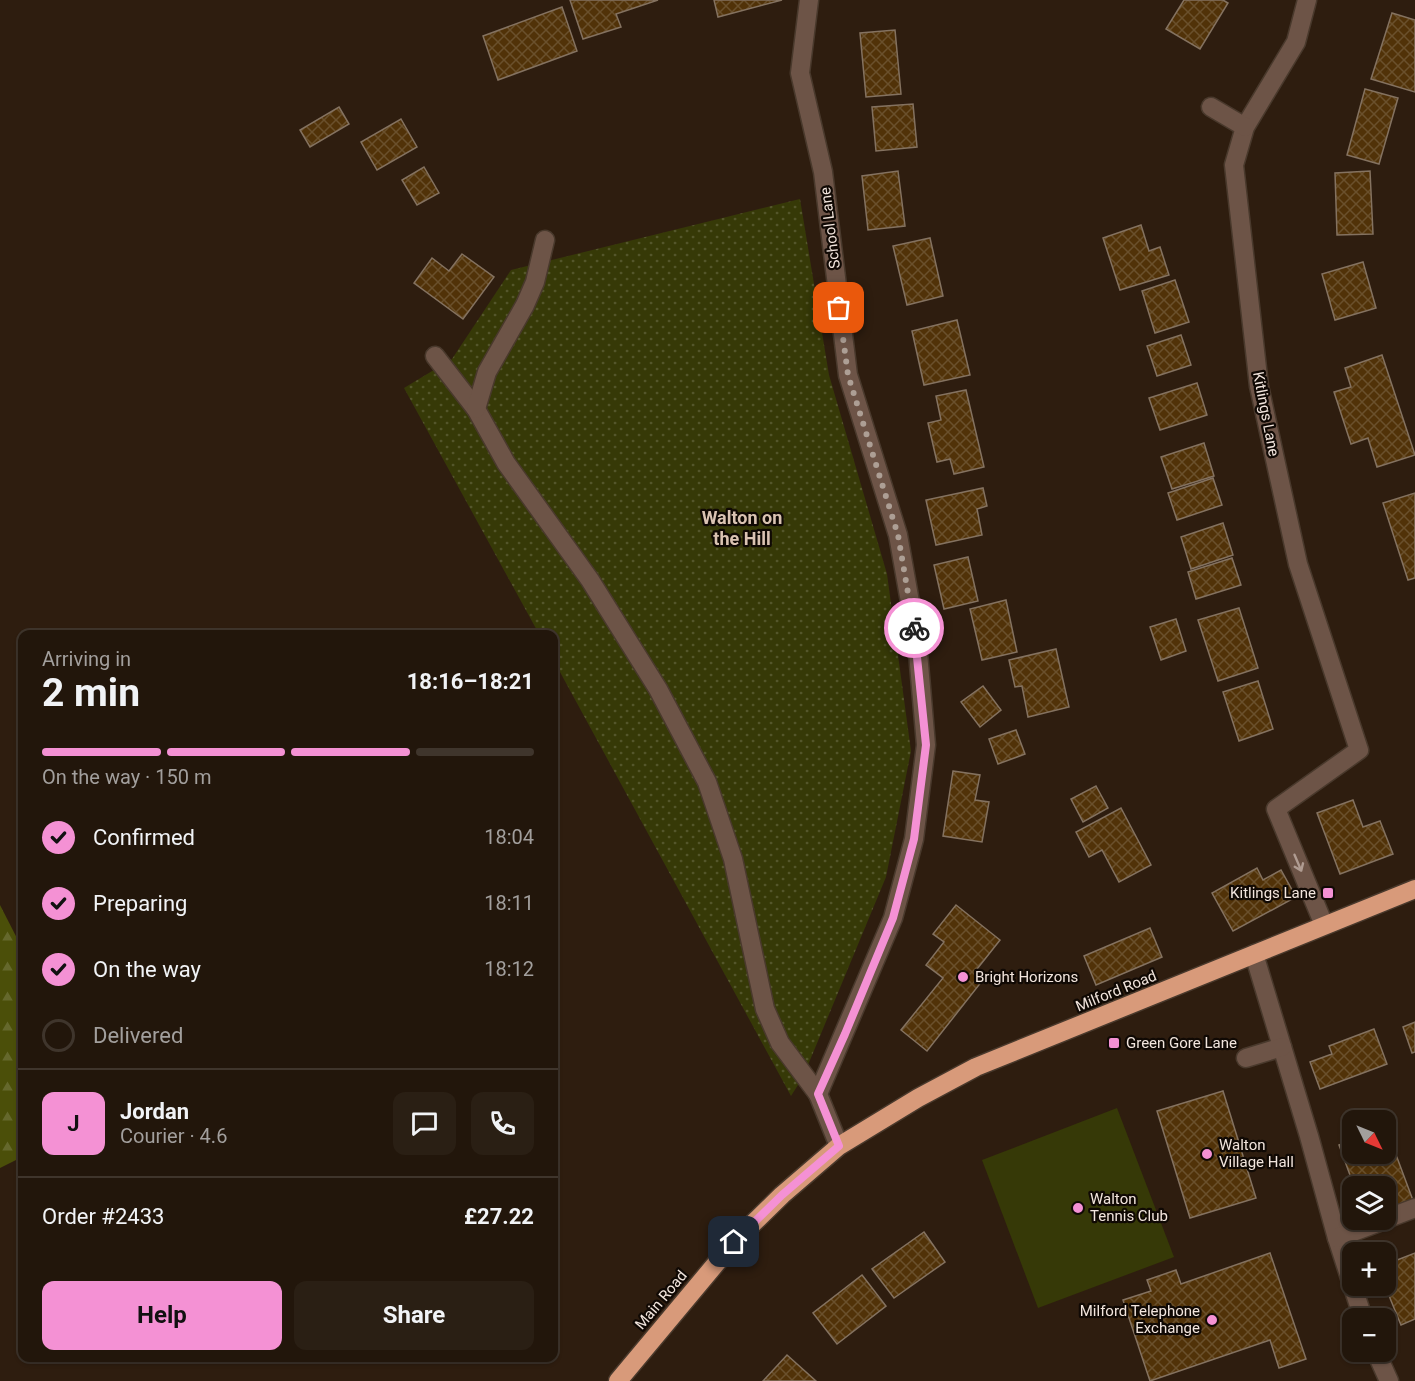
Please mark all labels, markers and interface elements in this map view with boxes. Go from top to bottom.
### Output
street label: School Lane [816,186,844,270]
pin [813,282,864,333]
icon: bag [822,291,855,324]
street label: Kitlings Lane [1249,370,1283,458]
district label: Walton on the Hill [702,507,782,549]
courier [884,598,944,658]
icon: bike [898,612,931,645]
text: Arriving in [42,647,131,671]
text: 18:16–18:21 [407,669,534,694]
text: 2 min [42,670,140,716]
text: On the way · 150 m [42,765,211,789]
icon: check [42,821,75,854]
text: Confirmed [93,825,195,850]
text: 18:04 [484,825,534,849]
one-way arrow [1293,854,1305,872]
place label: Kitlings Lane [1230,884,1316,902]
marker: Kitlings Lane [1321,886,1335,900]
icon: check [42,887,75,920]
text: Preparing [93,891,187,916]
text: 18:11 [484,891,534,915]
icon: check [42,953,75,986]
text: On the way [93,957,201,982]
text: 18:12 [484,957,534,981]
street label: Milford Road [1073,967,1159,1015]
place label: Bright Horizons [975,968,1078,986]
marker: Bright Horizons [956,970,970,984]
text: Delivered [93,1023,183,1048]
place label: Green Gore Lane [1126,1034,1237,1052]
marker: Green Gore Lane [1107,1036,1121,1050]
button: chat [393,1092,456,1155]
button: phone [471,1092,534,1155]
text: Jordan [120,1099,189,1124]
north arrow [1342,1110,1396,1164]
map controls [1342,1110,1396,1362]
text: J [67,1111,80,1136]
text: Courier · 4.6 [120,1124,227,1148]
place label: Walton Village Hall [1219,1136,1294,1171]
marker: Walton Village Hall [1200,1147,1214,1161]
button: layers [1342,1176,1396,1230]
place label: Walton Tennis Club [1090,1190,1168,1225]
marker: Walton Tennis Club [1071,1201,1085,1215]
text: Order #2433 [42,1204,164,1229]
text: £27.22 [464,1204,534,1229]
pin [708,1216,759,1267]
icon: home [717,1225,750,1258]
button: + [1342,1242,1396,1296]
street label: Main Road [631,1267,691,1333]
button: Help [42,1281,282,1350]
button: Share [294,1281,534,1350]
place label: Milford Telephone Exchange [1080,1302,1200,1337]
button: − [1342,1308,1396,1362]
marker: Milford Telephone Exchange [1205,1313,1219,1327]

